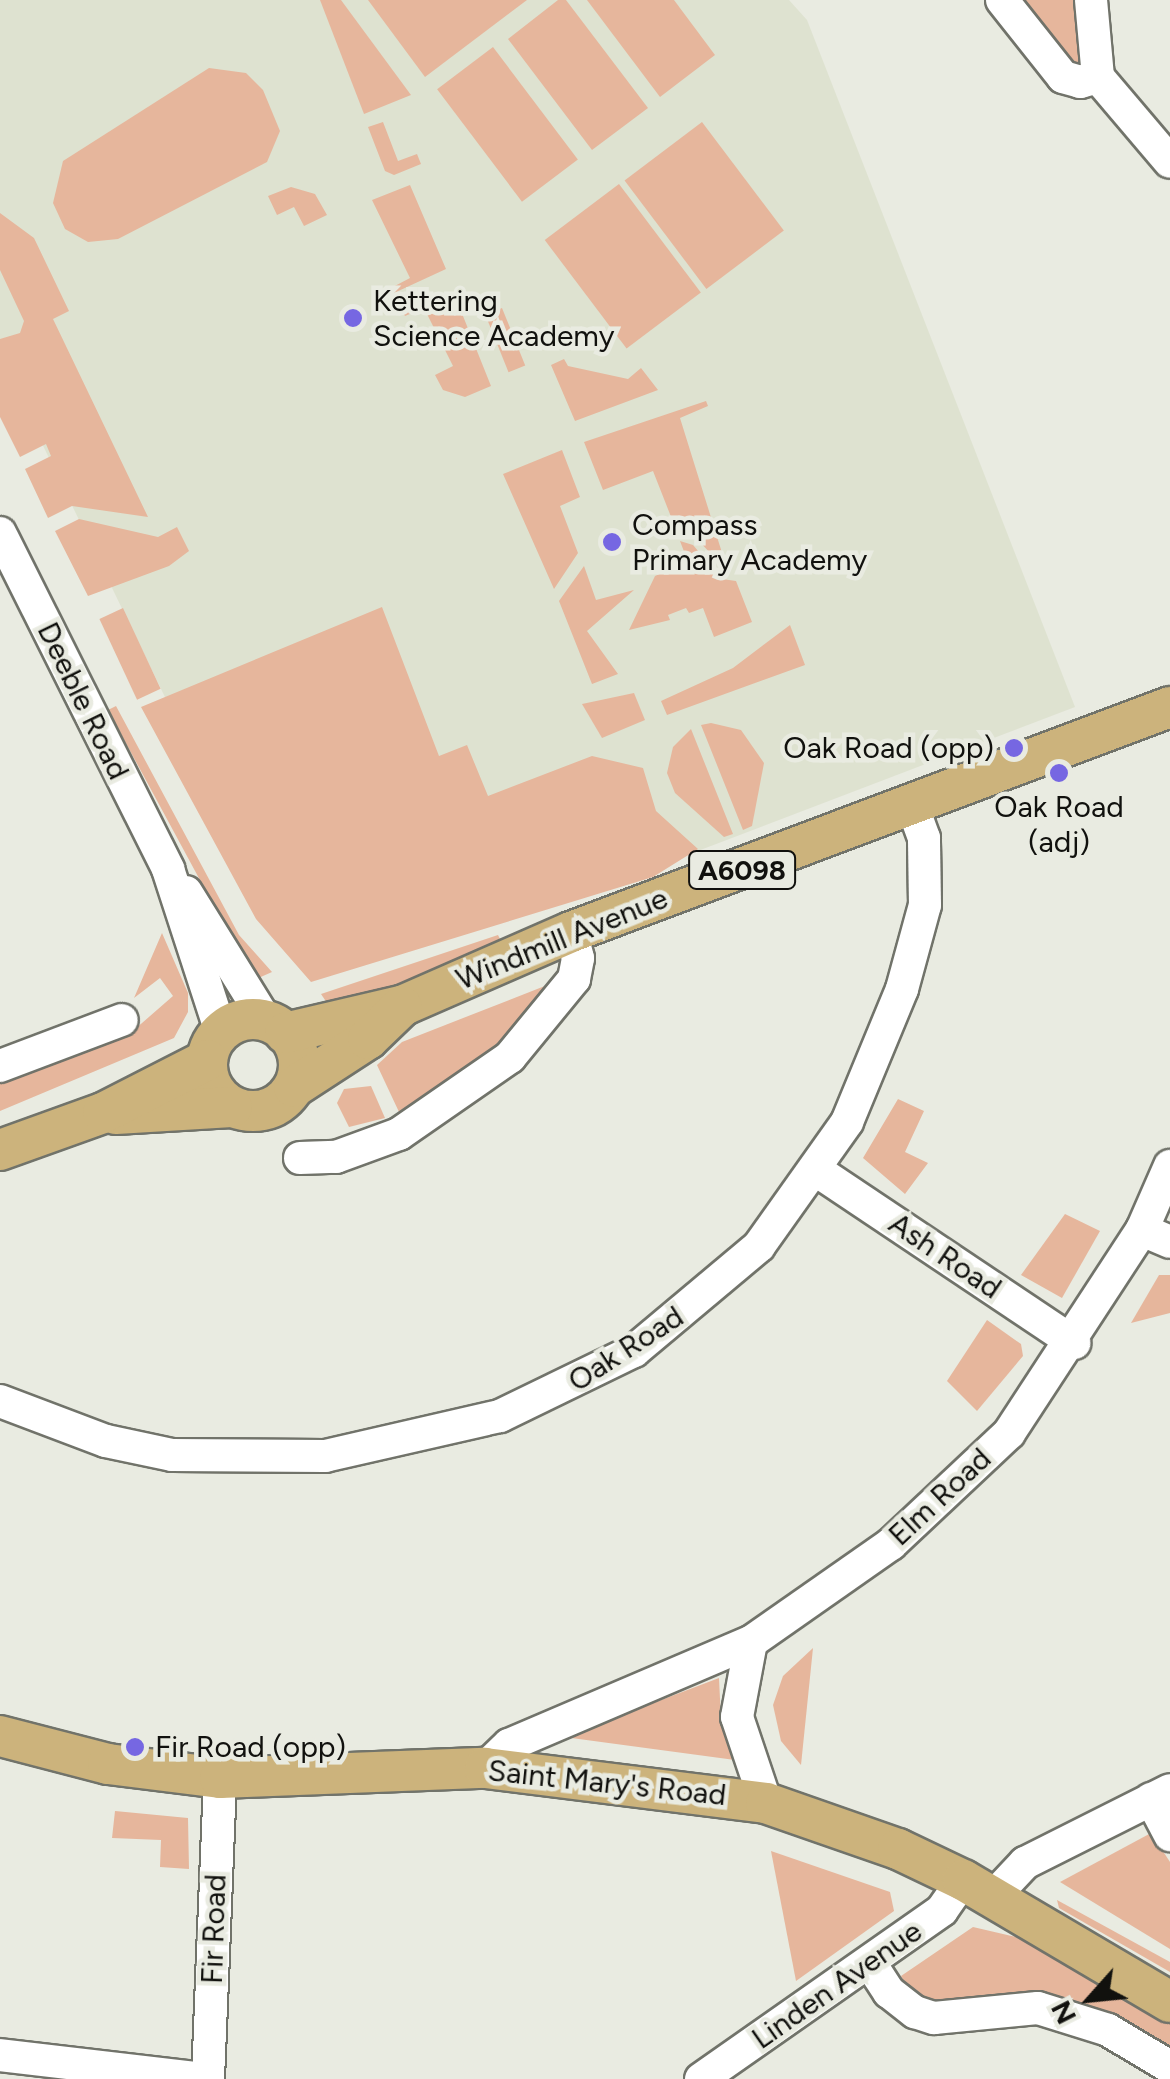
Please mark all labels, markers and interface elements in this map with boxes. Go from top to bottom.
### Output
place label: Kettering Science Academy [373,283,614,354]
marker: Kettering Science Academy [342,307,364,329]
place label: Compass Primary Academy [632,507,867,578]
marker: Compass Primary Academy [601,531,623,553]
street label: Deeble Road [29,617,137,785]
place label: Oak Road (opp) [783,730,994,766]
marker: Oak Road (opp) [1003,737,1025,759]
marker: Oak Road (adj) [1048,762,1070,784]
place label: Oak Road (adj) [994,789,1124,860]
road number: A6098 [687,847,797,893]
street label: Windmill Avenue [451,880,673,998]
street label: Ash Road [882,1205,1008,1307]
street label: Oak Road [562,1299,690,1399]
street label: Elm Road [882,1441,998,1553]
place label: Fir Road (opp) [155,1729,346,1765]
marker: Fir Road (opp) [124,1736,146,1758]
street label: Saint Mary's Road [486,1753,728,1813]
street label: Fir Road [194,1873,234,1985]
street label: Linden Avenue [745,1913,929,2057]
north arrow [1040,1949,1140,2049]
text: N [1043,1995,1083,2030]

